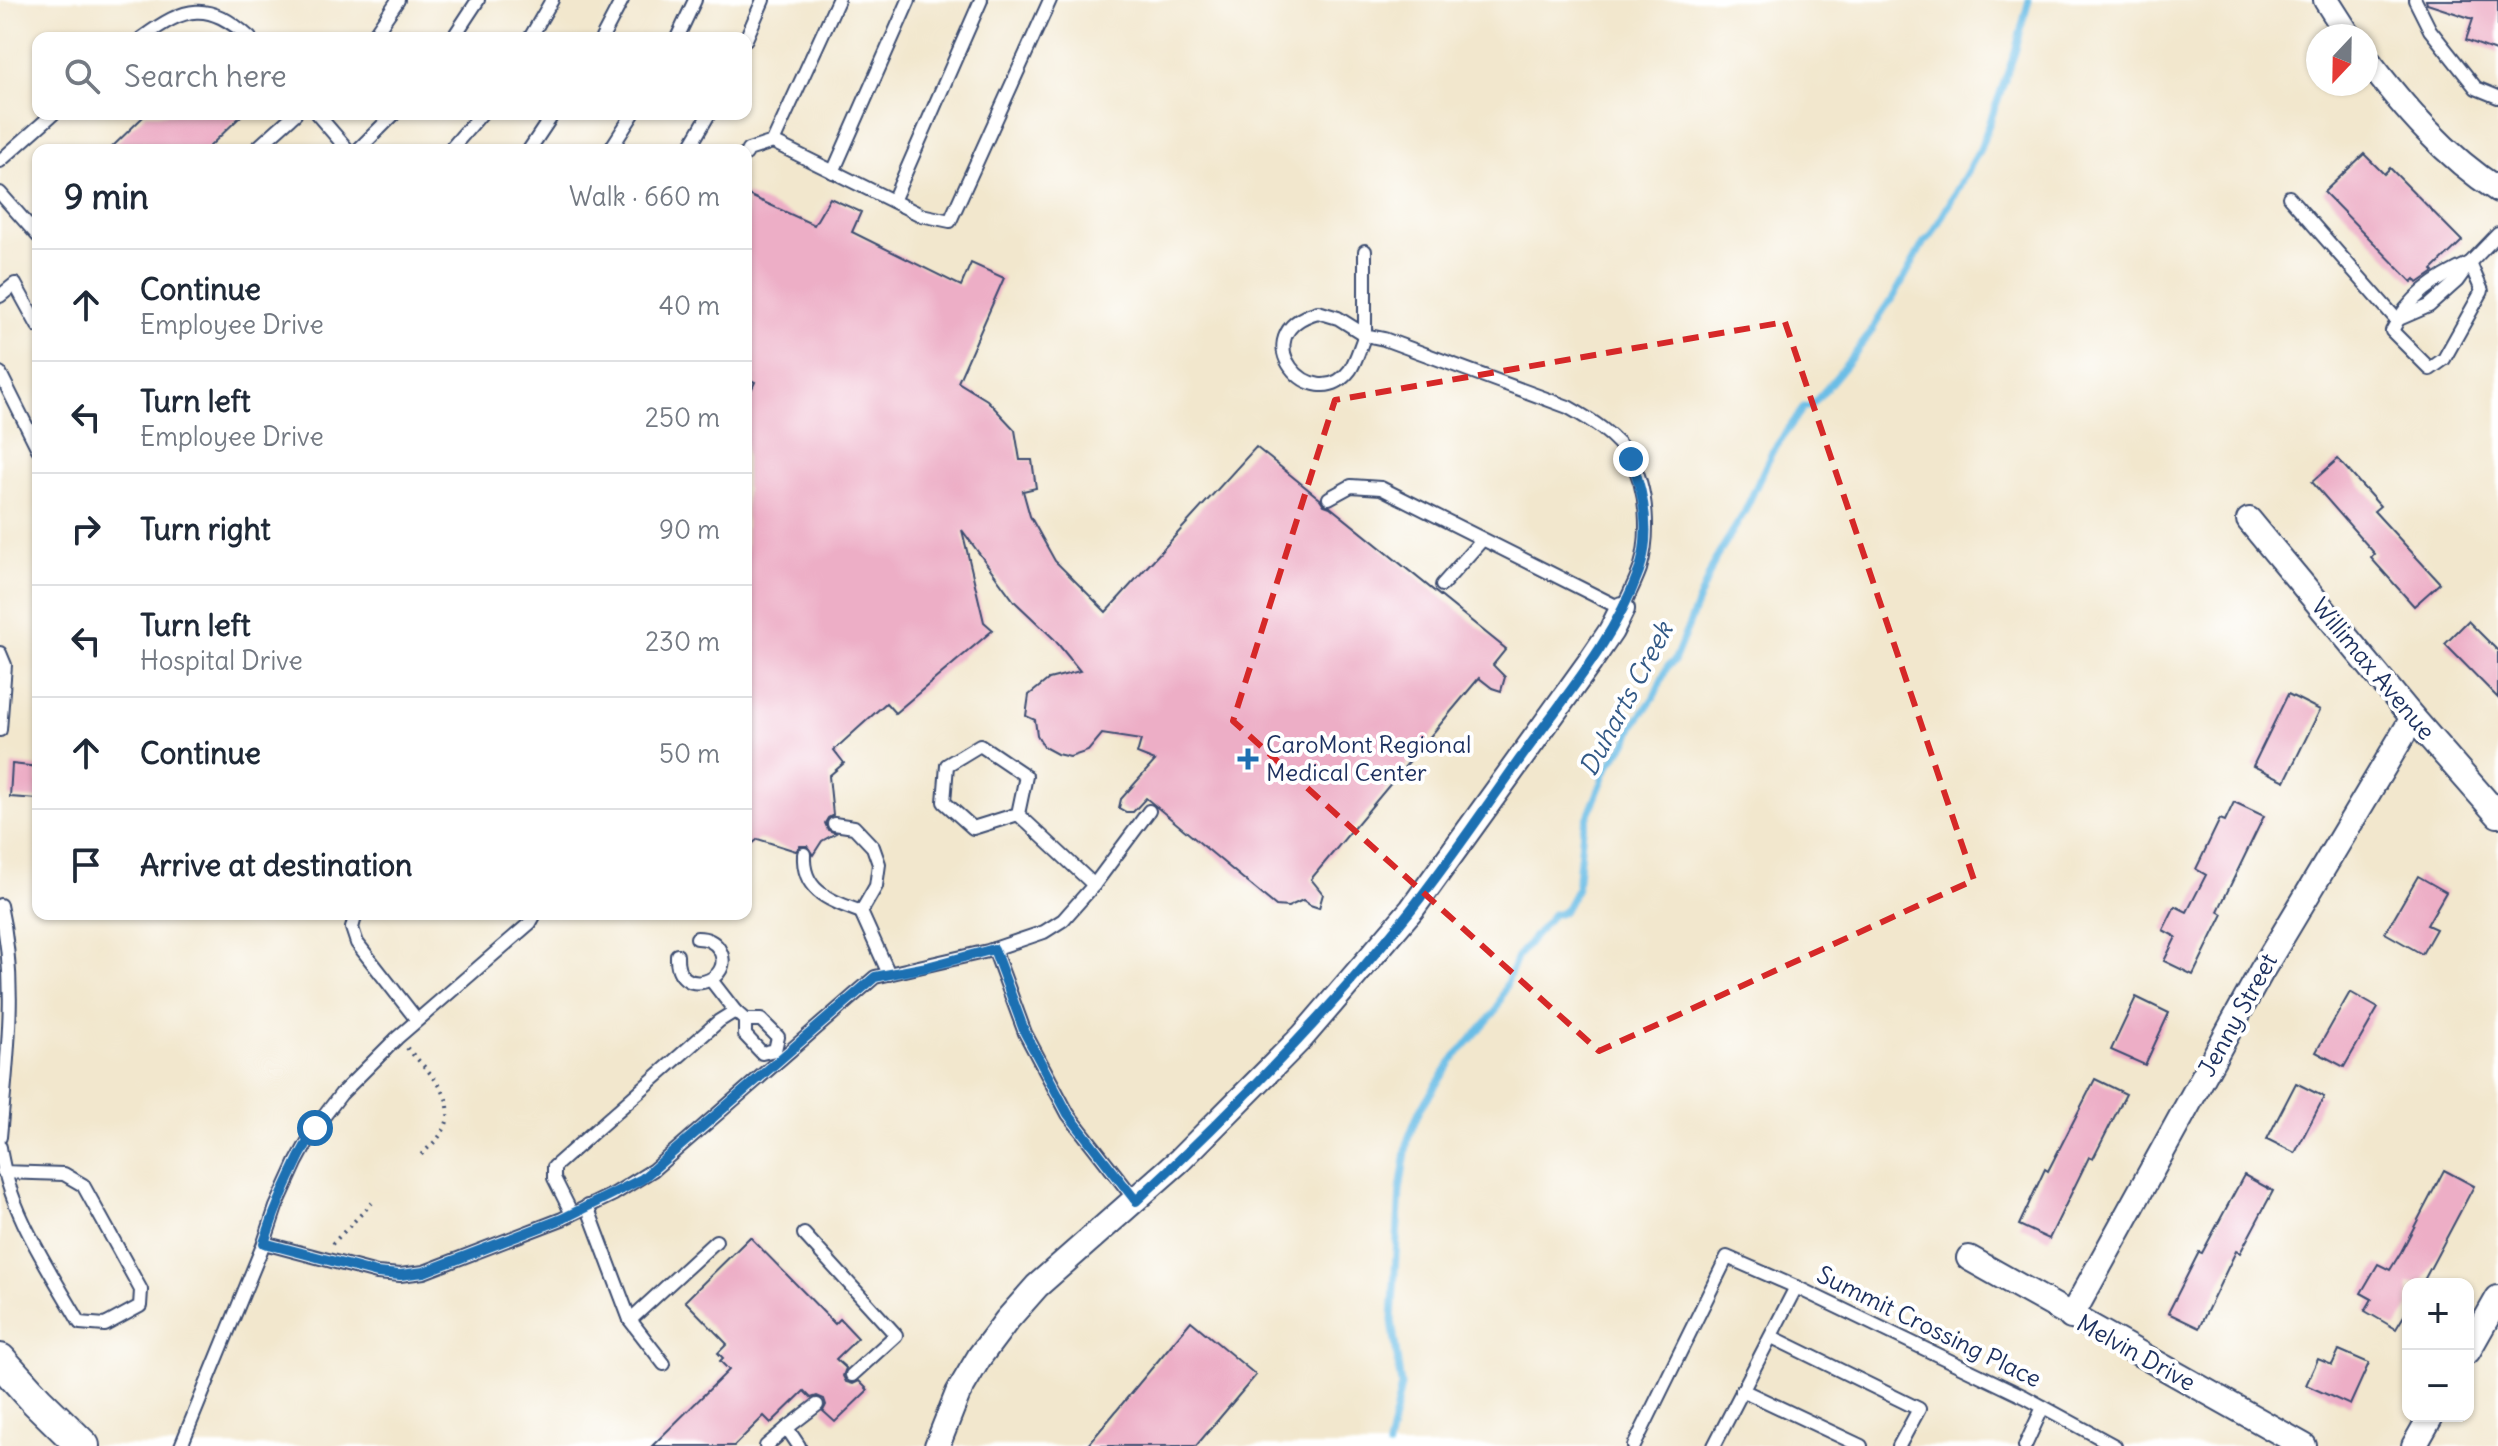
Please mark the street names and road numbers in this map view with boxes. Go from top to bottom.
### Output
street label: Willimax Avenue [2306,591,2442,745]
street label: Jenny Street [2191,948,2283,1081]
street label: Summit Crossing Place [1812,1259,2046,1393]
street label: Melvin Drive [2072,1307,2201,1397]

